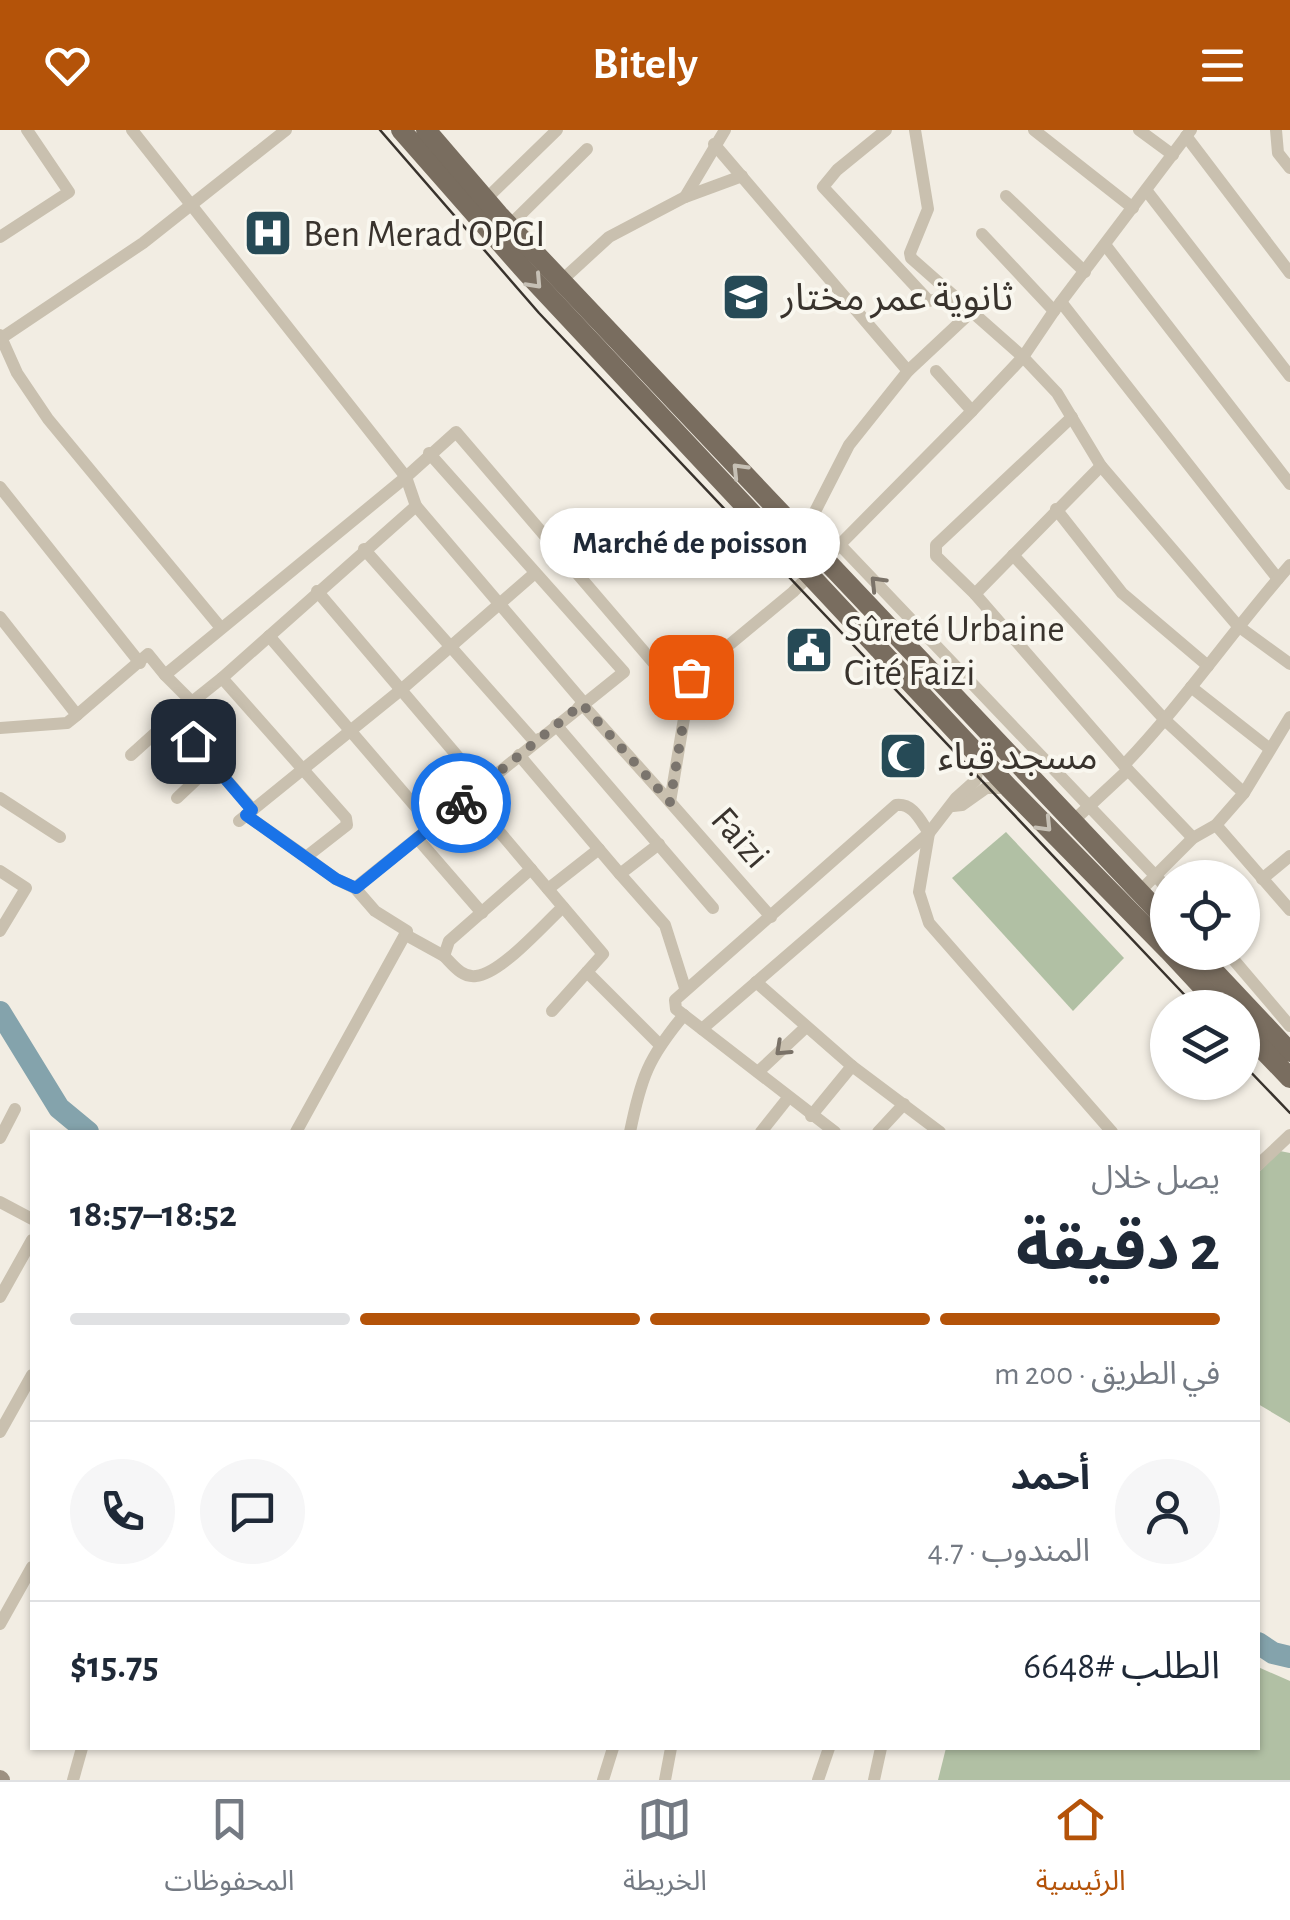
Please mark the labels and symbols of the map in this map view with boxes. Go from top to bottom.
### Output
hospital icon: Ben Merad OPGI [242,207,294,259]
place label: Ben Merad OPGI [303,216,545,254]
one-way arrow [523,270,541,289]
school or university icon: ثانوية عمر مختار [720,271,772,323]
place label: ثانوية عمر مختار [780,280,1013,319]
one-way arrow [733,464,751,482]
callout: Marché de poisson [541,507,841,577]
one-way arrow [871,577,889,595]
place label: Sûreté Urbaine Cité Faizi [844,611,1065,693]
public building icon: Sûreté Urbaine Cité Faizi [783,624,835,676]
pin [649,635,734,720]
pin [151,699,236,784]
mosque icon: مسجد قباء [877,730,929,782]
place label: مسجد قباء [938,739,1098,777]
courier [411,753,511,853]
street label: Faïzi [703,801,776,876]
one-way arrow [1033,813,1051,831]
one-way arrow [775,1037,794,1055]

